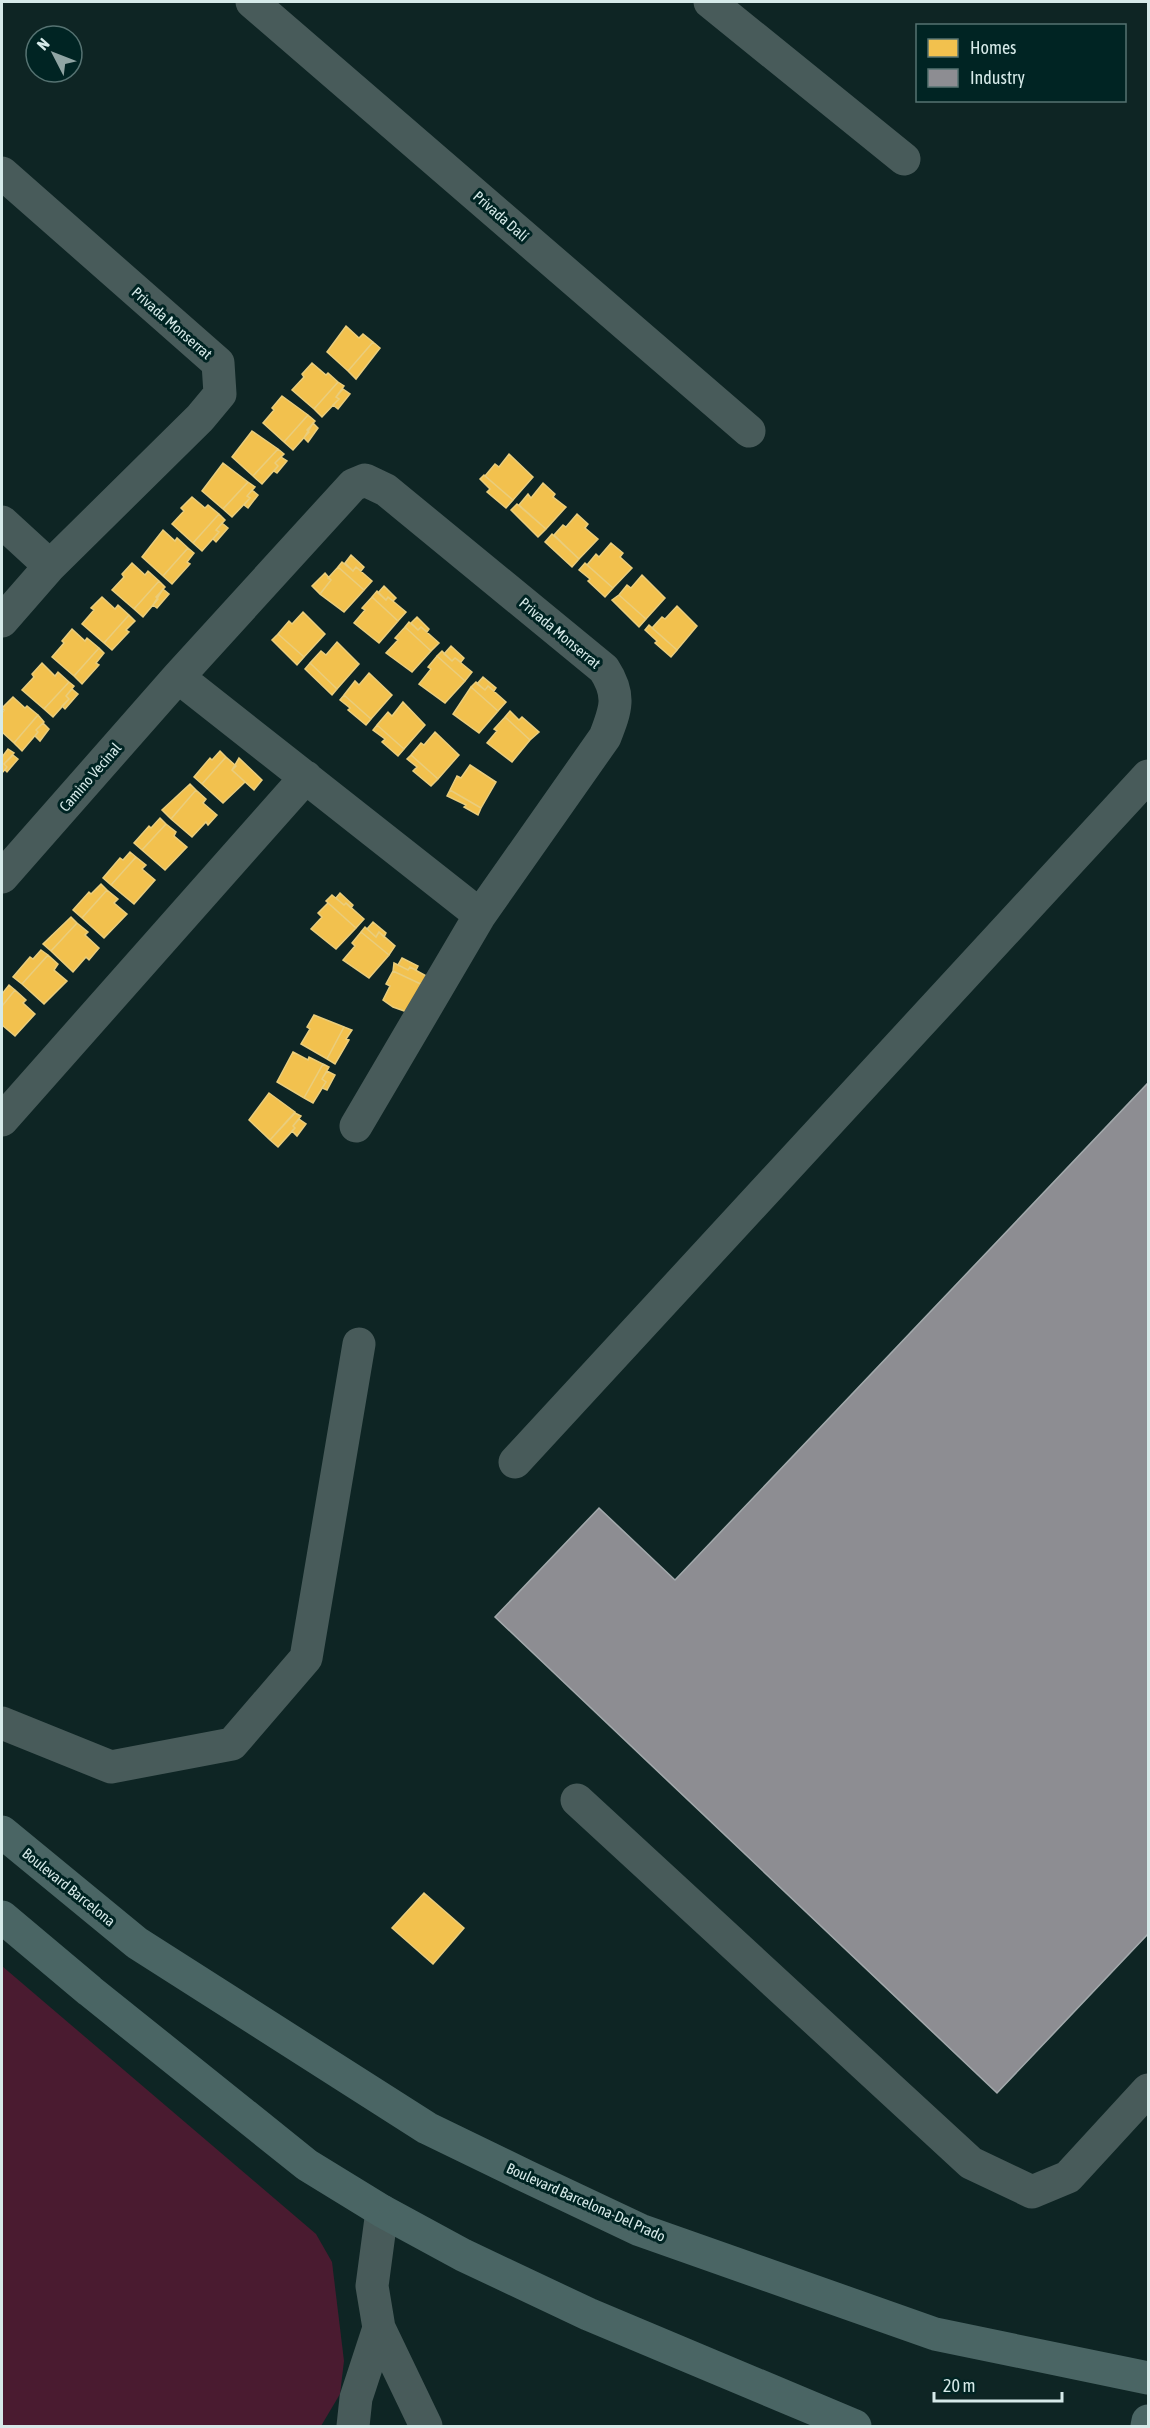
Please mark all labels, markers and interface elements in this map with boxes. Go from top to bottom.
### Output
north arrow [24,24,84,84]
legend [916,24,1126,102]
text: N [33,34,53,53]
text: Homes [970,37,1016,58]
text: Industry [970,67,1025,88]
street label: Privada Dalí [470,188,532,245]
street label: Privada Monserrat [128,284,216,362]
street label: Privada Monserrat [516,594,604,672]
street label: Camino Vecinal [56,739,124,815]
street label: Boulevard Barcelona [19,1844,119,1930]
street label: Boulevard Barcelona-Del Prado [504,2159,668,2245]
scale bar [934,2365,1062,2403]
text: 20 m [943,2375,975,2396]

